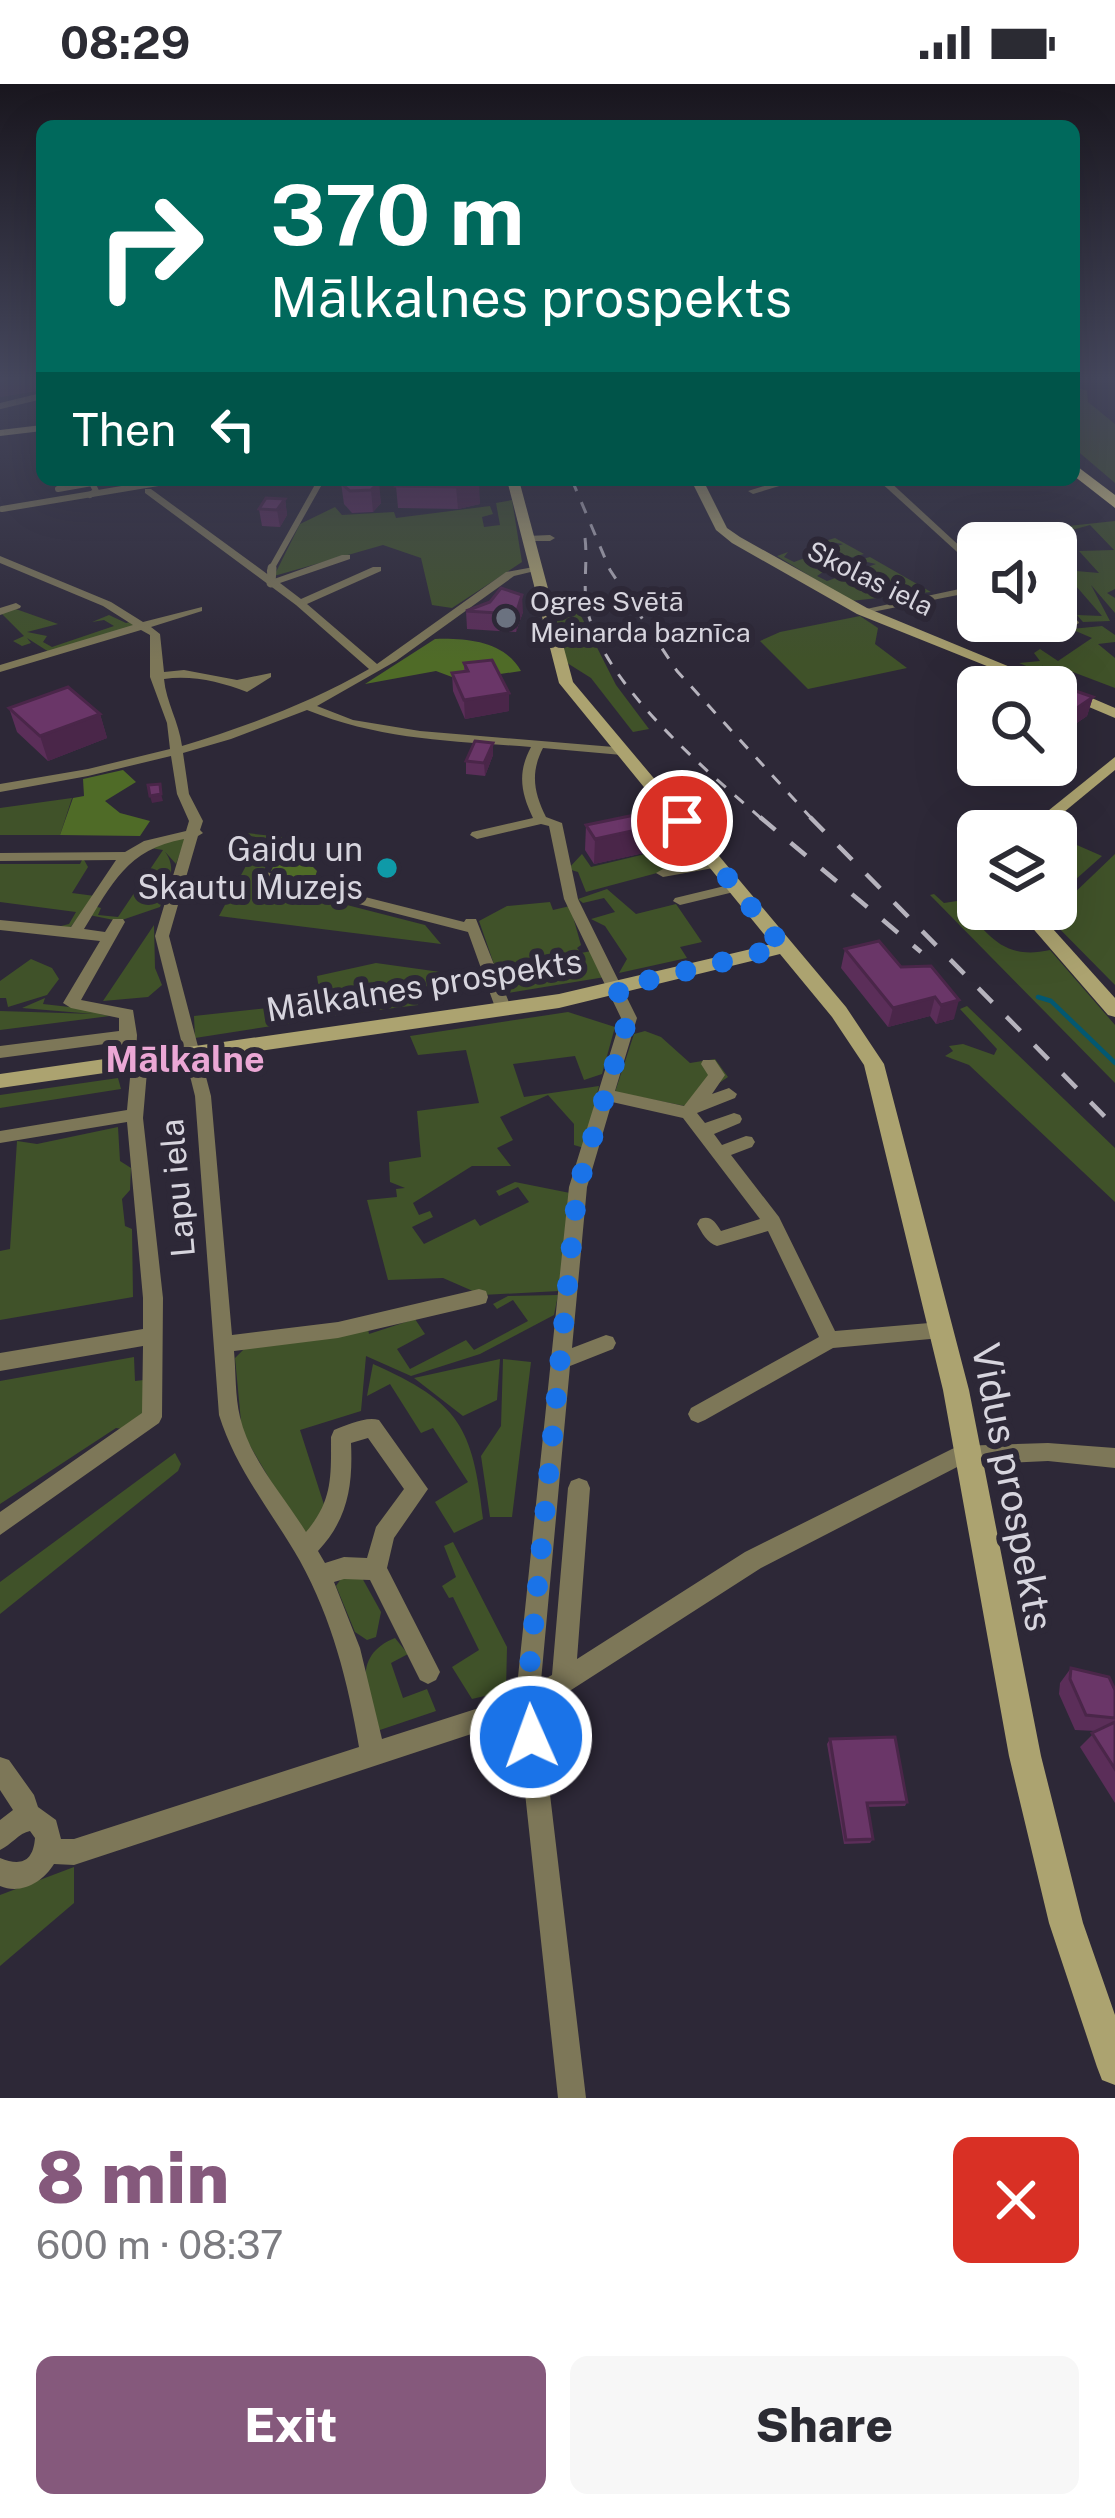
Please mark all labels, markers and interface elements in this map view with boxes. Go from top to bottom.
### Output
text: 08:29 [60,16,190,69]
text: 370 m [270,165,525,264]
icon: right [72,168,228,324]
text: Mālkalnes prospekts [270,266,792,329]
icon: left [200,396,266,462]
text: Then [72,403,176,456]
map controls [957,522,1077,930]
button: sound [957,522,1077,642]
street label: Skolas iela [802,534,938,622]
place label: Ogres Svētā Meinarda baznīca [530,585,751,648]
marker: Ogres Svētā Meinarda baznīca [493,605,519,631]
button: search [957,666,1077,786]
pin [631,770,733,872]
icon: arrive [649,788,715,854]
button: layers [957,810,1077,930]
place label: Gaidu un Skautu Muzejs [137,830,363,906]
marker: Gaidu un Skautu Muzejs [374,855,400,881]
street label: Mālkalnes prospekts [263,941,585,1029]
district label: Mālkalne [105,1038,265,1080]
street label: Lapu iela [152,1117,202,1259]
street label: Vidus prospekts [963,1339,1063,1635]
position arrow [468,1674,594,1800]
text: 8 min [36,2135,229,2219]
button: close [953,2137,1079,2263]
text: 600 m · 08:37 [36,2222,283,2268]
button: Exit [36,2356,546,2494]
button: Share [570,2356,1079,2494]

